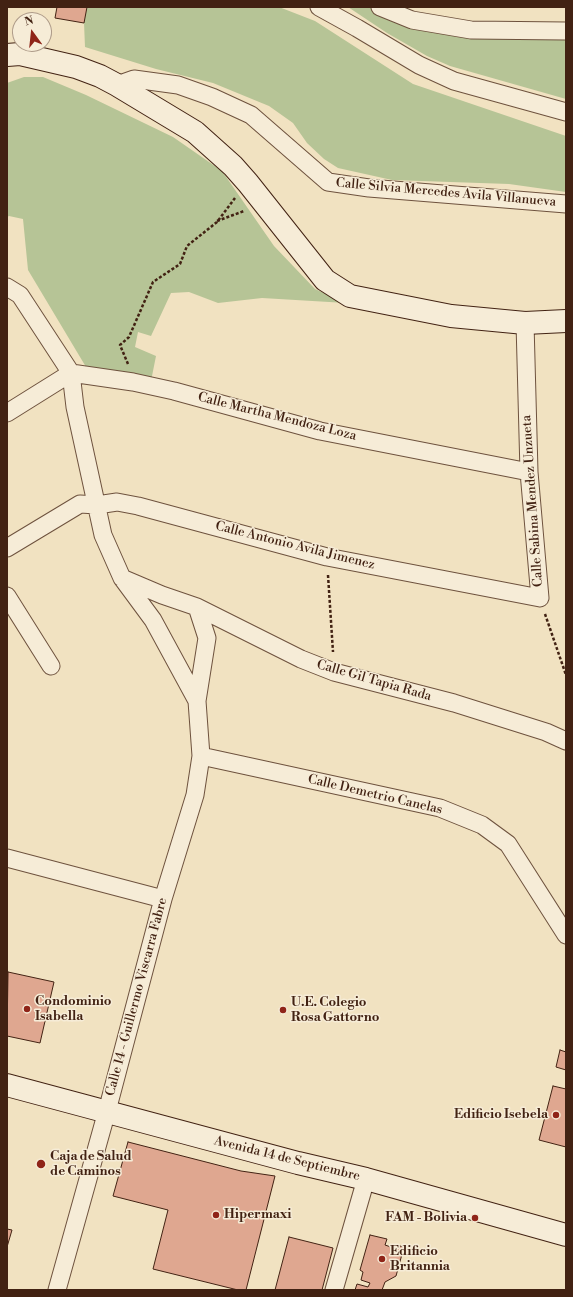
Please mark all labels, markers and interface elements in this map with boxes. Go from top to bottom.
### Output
north arrow [12,12,52,52]
text: N [23,13,35,29]
street label: Calle Silvia Mercedes Avila Villanueva [335,176,557,210]
street label: Calle Martha Mendoza Loza [196,390,358,444]
street label: Calle Sabina Mendez Unzueta [519,414,547,588]
street label: Calle Antonio Avila Jimenez [214,519,376,573]
street label: Calle Gil Tapia Rada [315,657,433,705]
street label: Calle Demetrio Canelas [306,772,444,818]
street label: Calle 14 - Guillermo Viscarra Fabre [103,896,171,1098]
place label: Condominio Isabella [35,994,112,1025]
place label: U.E. Colegio Rosa Gattorno [291,995,379,1026]
marker: Condominio Isabella [22,1004,32,1014]
marker: U.E. Colegio Rosa Gattorno [278,1005,288,1015]
place label: Edificio Isebela [454,1107,548,1123]
marker: Edificio Isebela [551,1110,561,1120]
street label: Avenida 14 de Septiembre [212,1133,362,1185]
place label: Caja de Salud de Caminos [50,1149,132,1180]
marker: Caja de Salud de Caminos [35,1158,47,1170]
place label: Hipermaxi [224,1207,291,1223]
marker: Hipermaxi [211,1210,221,1220]
place label: FAM - Bolivia [385,1210,467,1226]
marker: FAM - Bolivia [470,1213,480,1223]
place label: Edificio Britannia [390,1244,450,1275]
marker: Edificio Britannia [377,1254,387,1264]

